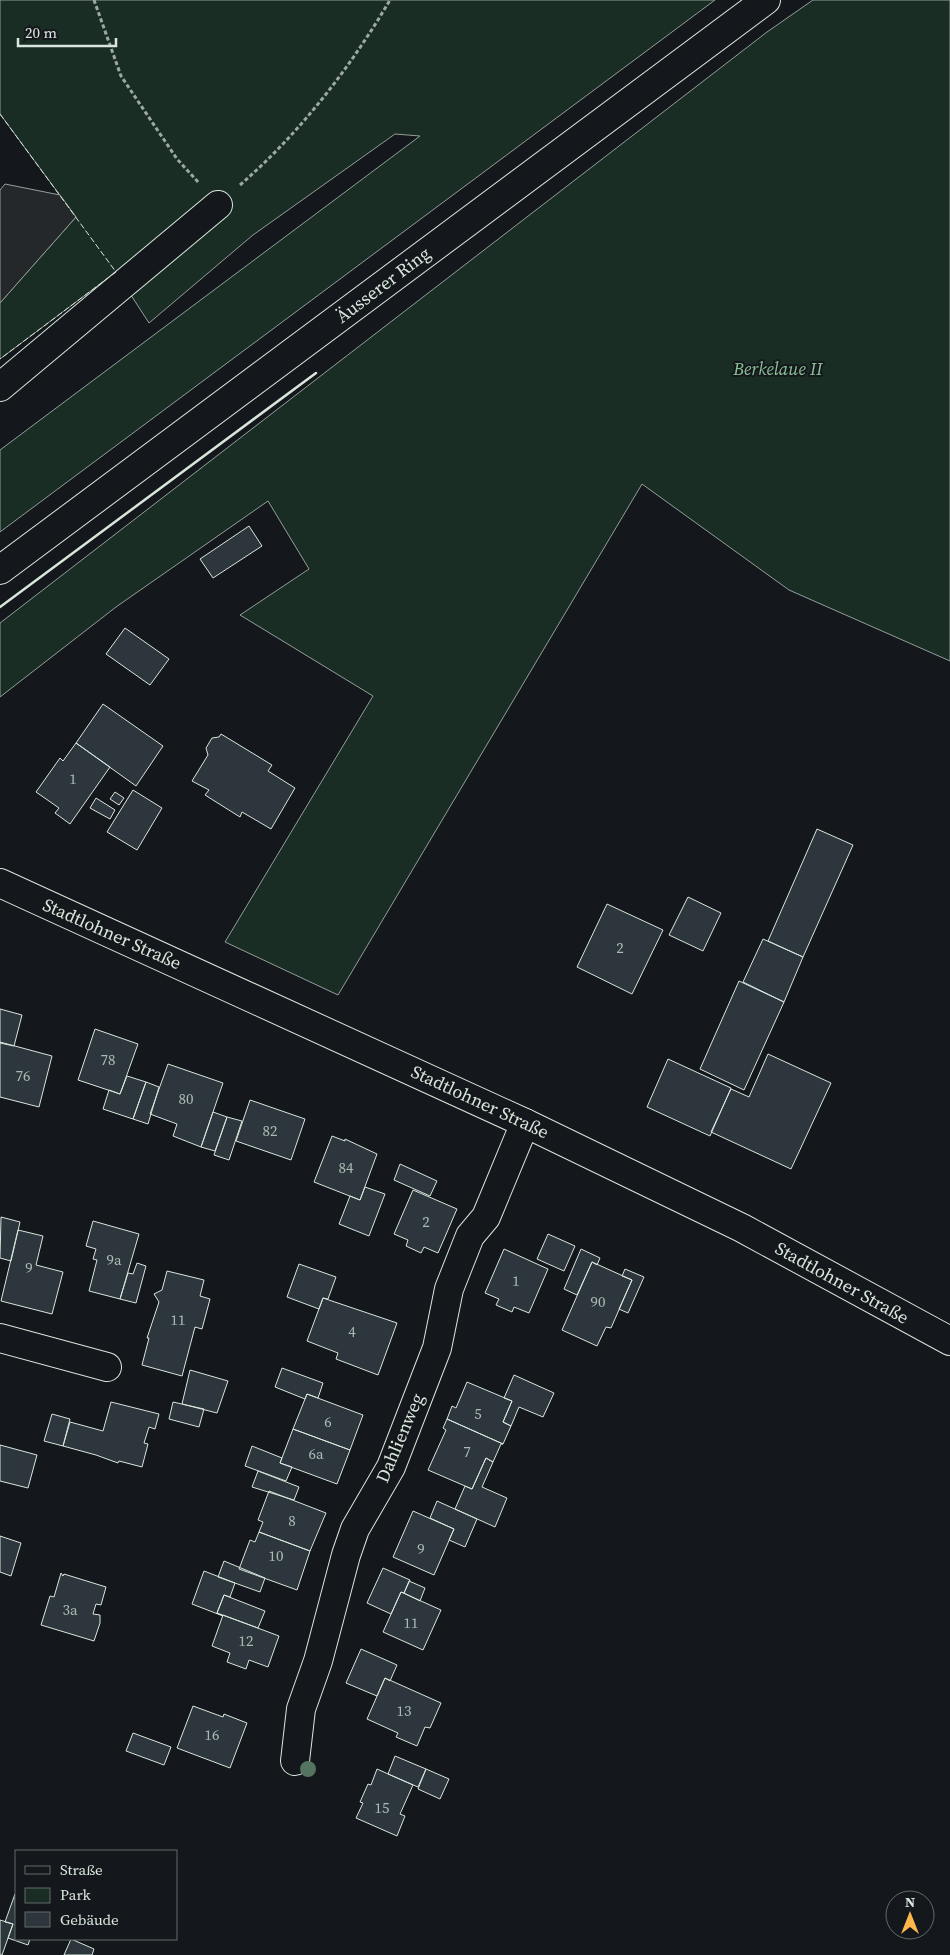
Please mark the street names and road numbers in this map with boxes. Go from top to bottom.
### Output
street label: Äusserer Ring [330,241,435,328]
street label: Stadtlohner Straße [39,892,185,975]
street label: Stadtlohner Straße [407,1059,553,1144]
street label: Stadtlohner Straße [771,1235,914,1330]
street label: Dahlienweg [369,1389,430,1486]

